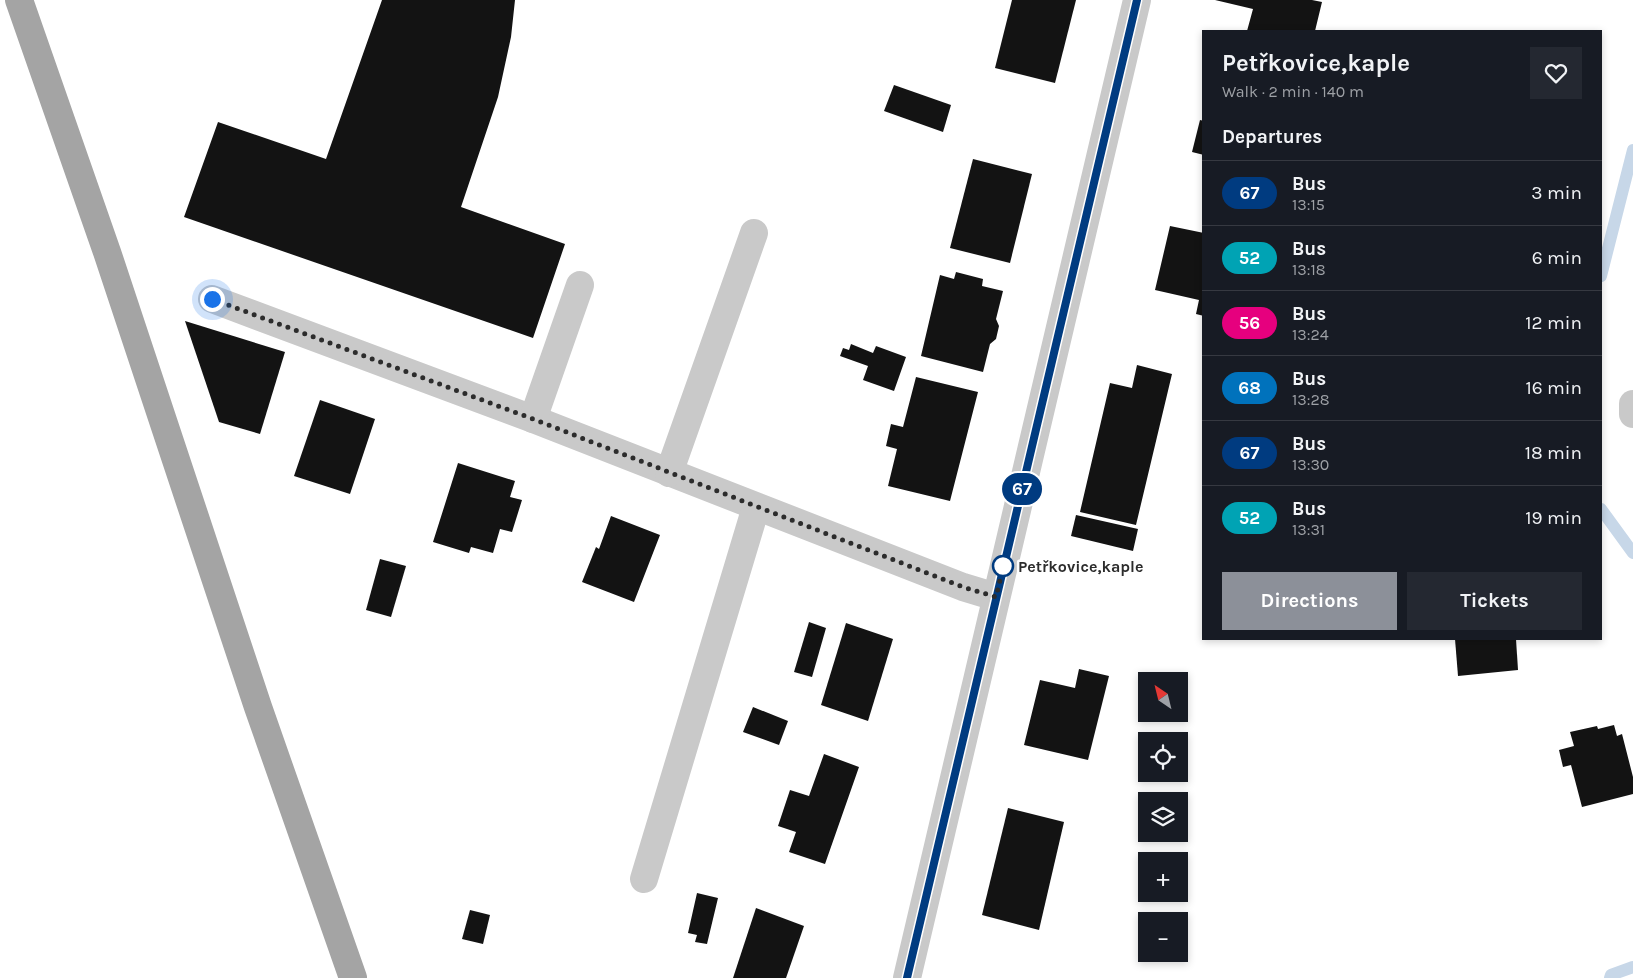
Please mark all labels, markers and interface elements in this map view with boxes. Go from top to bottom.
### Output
button: heart [1530,47,1582,99]
text: Petřkovice,kaple [1222,49,1410,77]
text: Walk · 2 min · 140 m [1222,82,1364,101]
text: Departures [1222,126,1322,148]
text: Bus [1292,173,1326,195]
text: 67 [1240,182,1259,204]
text: 3 min [1531,182,1582,204]
text: 13:15 [1292,195,1325,214]
text: Bus [1292,238,1326,260]
text: 52 [1239,247,1260,269]
text: 6 min [1532,247,1582,269]
text: 13:18 [1292,260,1326,279]
your location [200,287,225,312]
text: Bus [1292,303,1326,325]
text: 56 [1239,312,1260,334]
text: 12 min [1525,312,1582,334]
text: 13:24 [1292,325,1329,344]
text: Bus [1292,368,1326,390]
text: 68 [1238,377,1261,399]
text: 16 min [1525,377,1582,399]
text: 13:28 [1292,390,1330,409]
text: Bus [1292,433,1326,455]
text: 67 [1240,442,1259,464]
text: 18 min [1525,442,1582,464]
text: 13:30 [1292,455,1329,474]
line badge: 67 [1000,473,1044,505]
text: 67 [1012,478,1032,500]
text: Bus [1292,498,1326,520]
text: 52 [1239,507,1260,529]
text: 19 min [1525,507,1582,529]
text: 13:31 [1292,520,1325,539]
marker: Petřkovice,kaple [992,555,1014,577]
place label: Petřkovice,kaple [1018,557,1143,576]
button: Directions [1222,572,1397,630]
button: Tickets [1407,572,1582,630]
north arrow [1138,672,1188,722]
map controls [1138,672,1188,962]
button: locate [1138,732,1188,782]
button: layers [1138,792,1188,842]
button: + [1138,852,1188,902]
button: − [1138,912,1188,962]

